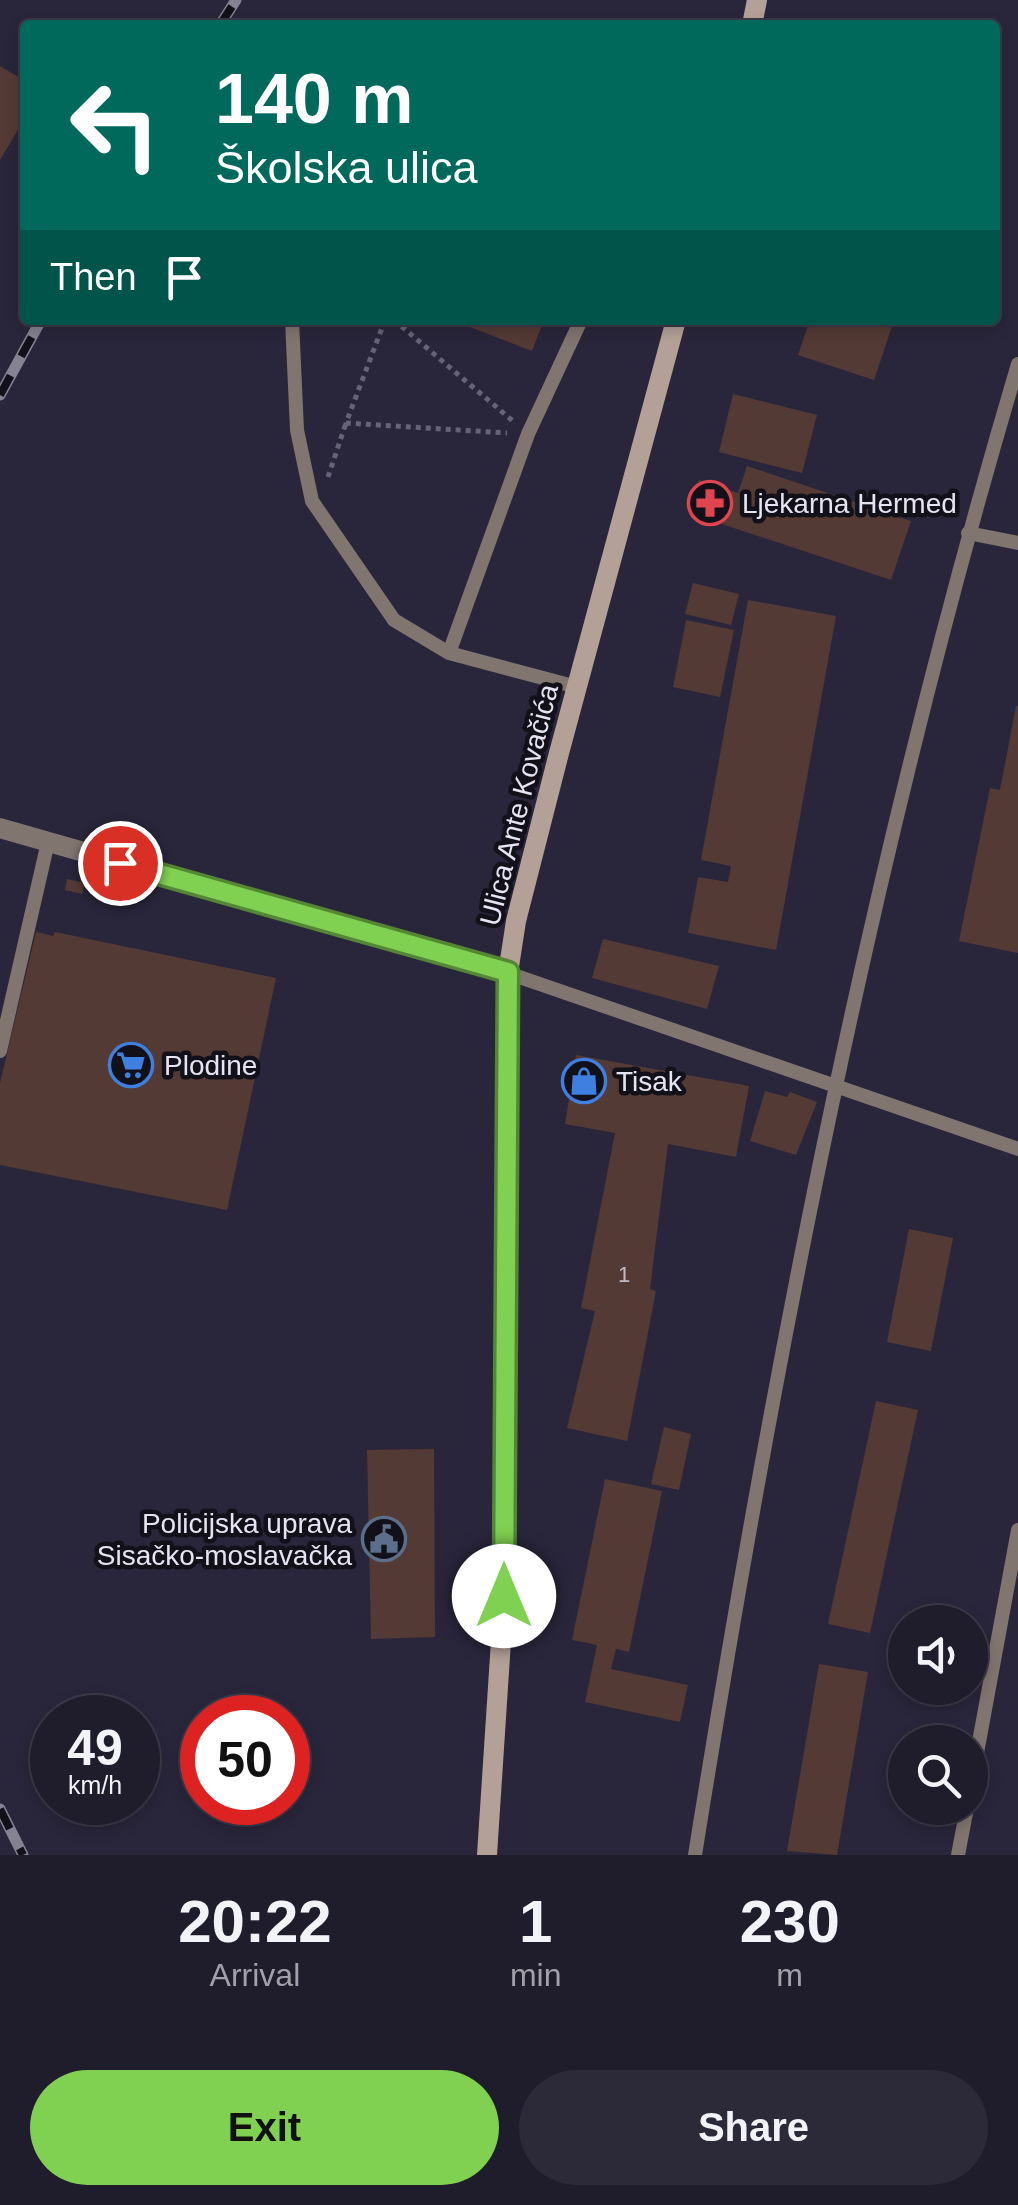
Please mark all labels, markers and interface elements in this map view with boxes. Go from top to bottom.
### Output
icon: left [50,60,180,190]
text: 140 m [215,60,413,138]
text: Školska ulica [215,142,478,193]
icon: arrive [157,250,212,305]
text: Then [50,256,137,298]
pharmacy icon: Ljekarna Hermed [687,480,733,526]
place label: Ljekarna Hermed [742,488,957,519]
street label: Ulica Ante Kovačića [474,681,564,929]
pin [78,821,163,906]
icon: arrive [93,836,148,891]
supermarket icon: Plodine [108,1042,154,1088]
place label: Plodine [164,1050,257,1081]
shop icon: Tisak [561,1058,607,1104]
place label: Tisak [616,1066,683,1097]
house number: 1 [618,1262,630,1287]
place label: Policijska uprava Sisačko-moslavačka [97,1508,352,1571]
public building icon: Policijska uprava Sisačko-moslavačka [361,1516,407,1562]
position arrow [452,1544,556,1648]
map controls [888,1605,988,1825]
button: sound [888,1605,988,1705]
speed limit sign: 50 [180,1695,310,1825]
text: 49 [67,1720,123,1776]
button: search [888,1725,988,1825]
text: km/h [68,1771,122,1799]
text: 20:22 [178,1888,332,1955]
text: 1 [519,1888,552,1955]
text: 230 [740,1888,840,1955]
text: Arrival [210,1957,300,1993]
text: min [510,1957,561,1993]
text: m [776,1957,803,1993]
button: Exit [30,2070,499,2185]
button: Share [519,2070,988,2185]

